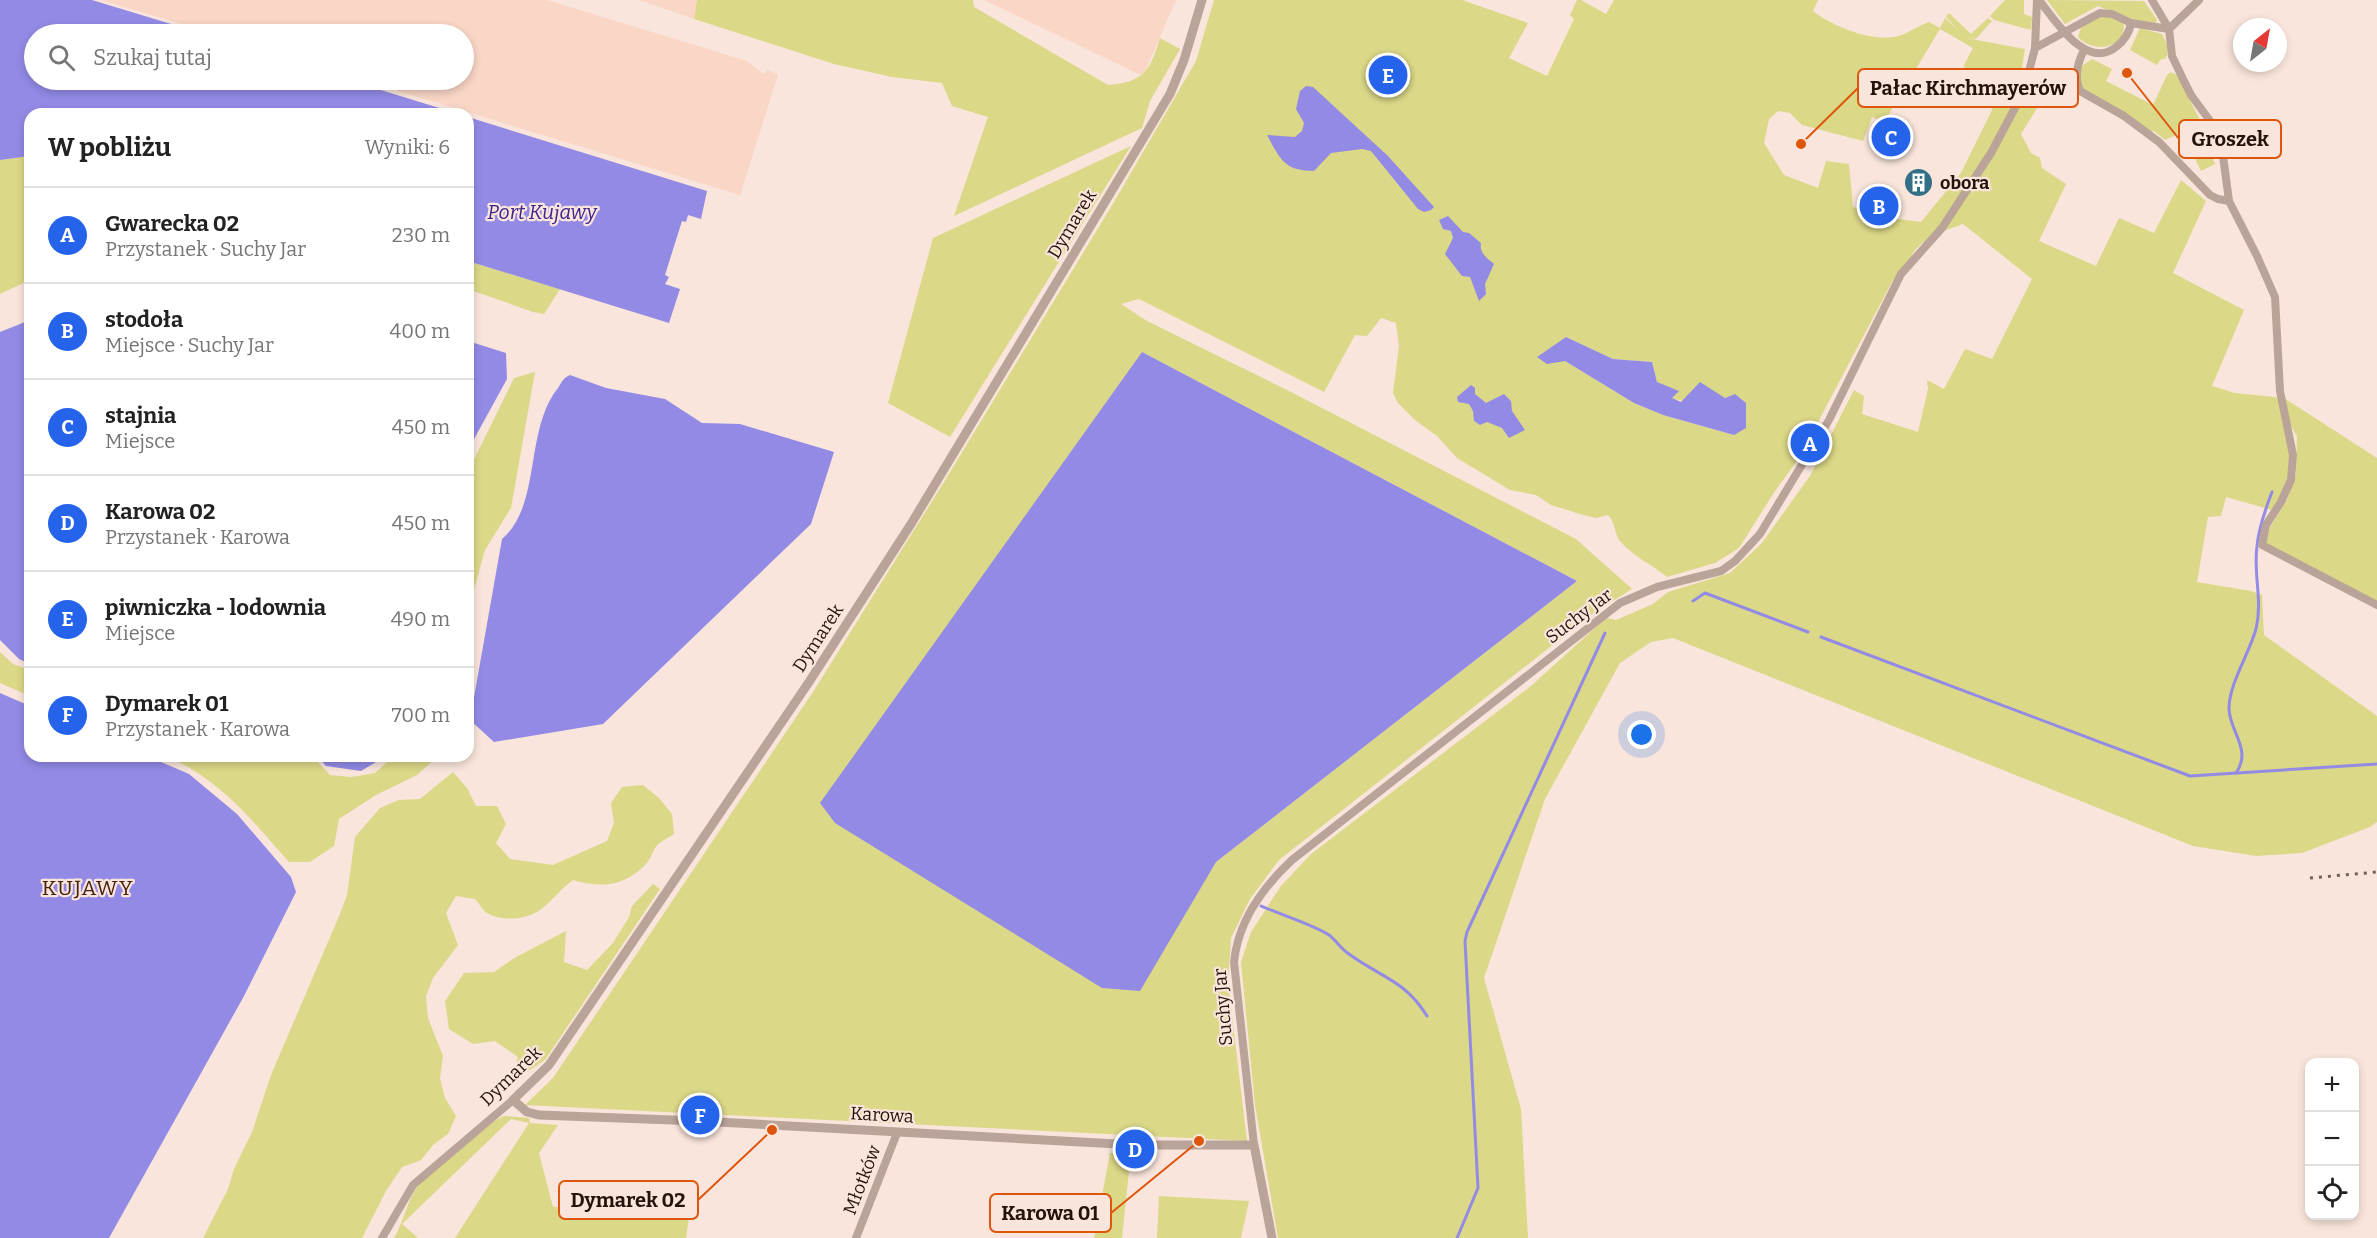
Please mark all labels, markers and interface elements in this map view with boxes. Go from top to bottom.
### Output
north arrow [2233,18,2287,72]
search box [24,24,474,90]
icon: search [45,41,78,74]
text: Szukaj tutaj [93,44,212,71]
pin: E [1368,52,1408,98]
callout: Pałac Kirchmayerów [1858,69,2078,107]
text: Pałac Kirchmayerów [1870,76,2067,100]
pin: C [1872,114,1910,160]
callout: Groszek [2179,120,2281,158]
text: Groszek [2191,127,2269,151]
text: W pobliżu [48,132,171,163]
text: Wyniki: 6 [365,135,450,159]
building icon: obora [1903,167,1935,199]
place label: obora [1940,172,1989,194]
pin: B [1860,184,1898,228]
street label: Dymarek [1043,185,1102,263]
water label: Port Kujawy [487,200,599,225]
text: Gwarecka 02 [105,210,239,237]
text: A [60,223,75,247]
text: 230 m [392,223,450,247]
text: Przystanek · Suchy Jar [105,237,306,261]
text: stodoła [105,306,183,333]
text: B [61,319,74,343]
text: 400 m [390,319,450,343]
text: Miejsce · Suchy Jar [105,333,274,357]
text: stajnia [105,402,176,429]
text: C [61,415,74,439]
text: 450 m [392,415,450,439]
pin: A [1790,420,1830,466]
text: Miejsce [105,429,175,453]
text: Karowa 02 [105,498,215,525]
text: D [60,511,75,535]
text: 450 m [392,511,450,535]
text: Przystanek · Karowa [105,525,290,549]
street label: Suchy Jar [1541,584,1617,648]
text: piwniczka - lodownia [105,594,326,621]
street label: Dymarek [788,599,849,676]
text: E [61,607,74,631]
text: 490 m [391,607,450,631]
text: Miejsce [105,621,175,645]
text: Dymarek 01 [105,690,228,717]
text: F [62,703,73,727]
text: 700 m [392,703,450,727]
text: Przystanek · Karowa [105,717,290,741]
your location [1627,720,1656,749]
district label: KUJAWY [42,875,134,901]
street label: Suchy Jar [1209,967,1237,1047]
street label: Dymarek [476,1041,547,1111]
map controls [2305,1058,2359,1220]
button: + [2305,1058,2359,1112]
pin: F [680,1092,720,1138]
street label: Karowa [850,1102,914,1128]
button: − [2305,1112,2359,1166]
pin: D [1116,1126,1154,1172]
street label: Młotków [839,1142,886,1218]
button: locate [2305,1166,2359,1220]
callout: Dymarek 02 [559,1181,698,1219]
text: Dymarek 02 [571,1188,685,1212]
callout: Karowa 01 [990,1194,1111,1232]
text: Karowa 01 [1001,1201,1099,1225]

